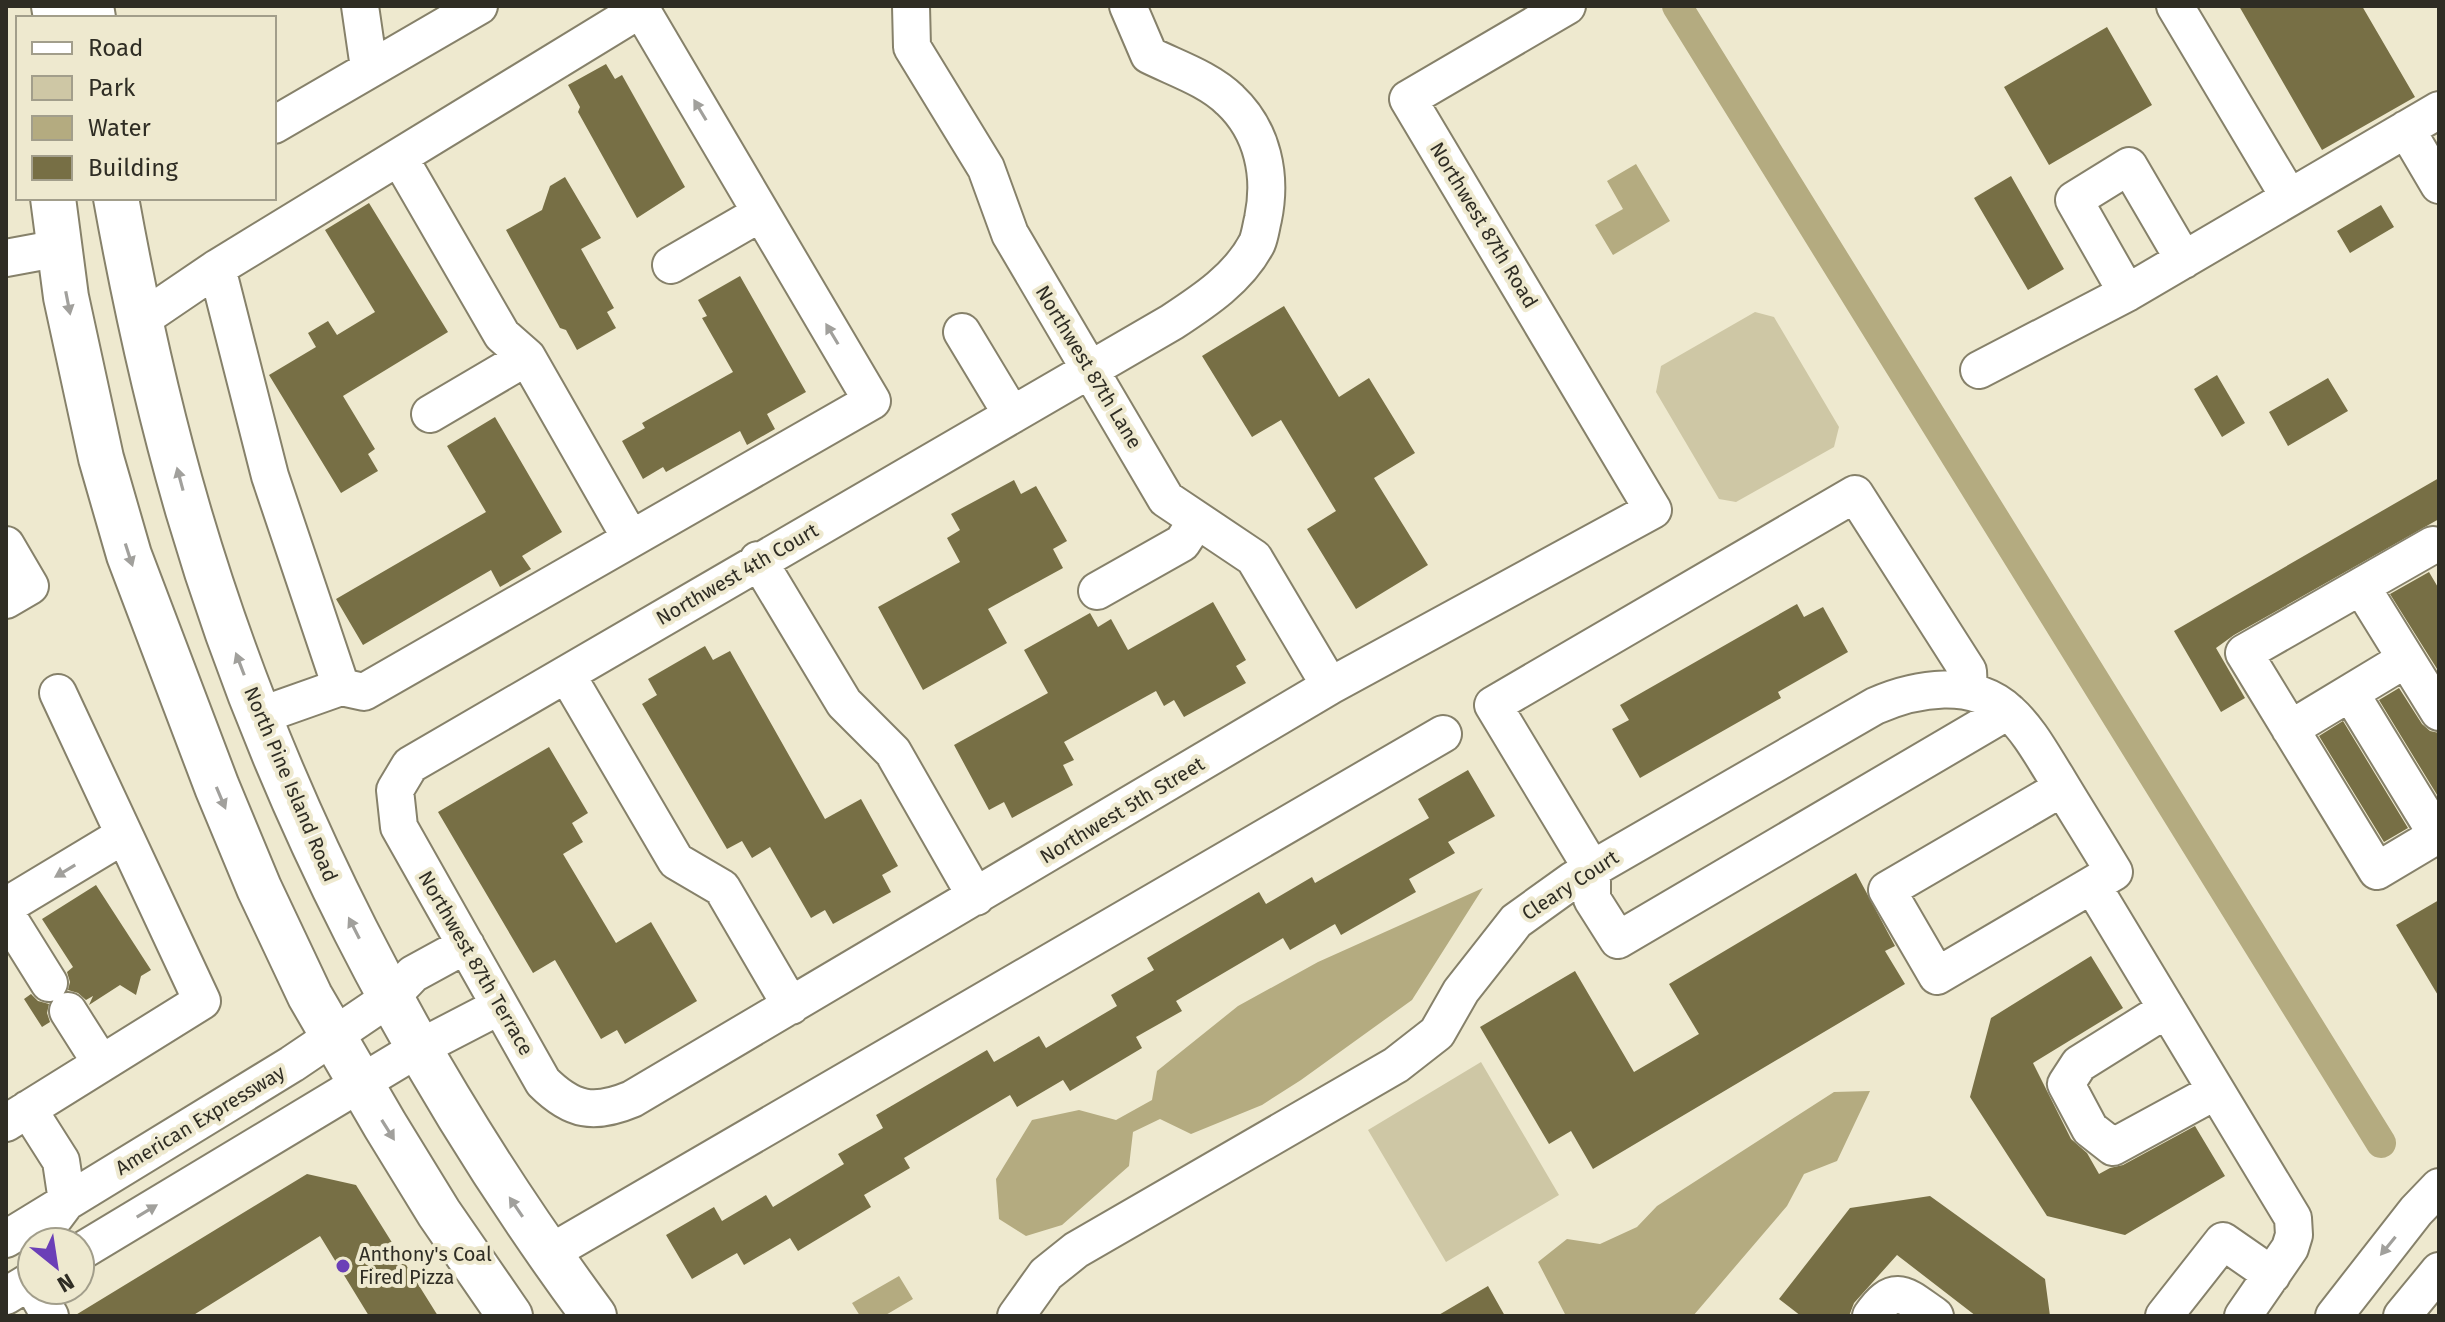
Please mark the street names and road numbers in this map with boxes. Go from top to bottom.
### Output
street label: Northwest 87th Road [1425,138,1543,312]
street label: Northwest 87th Lane [1031,281,1147,453]
street label: Northwest 4th Court [652,517,823,630]
street label: North Pine Island Road [239,683,343,885]
street label: Northwest 5th Street [1035,751,1209,869]
street label: Cleary Court [1517,844,1623,925]
street label: Northwest 87th Terrace [413,867,539,1059]
street label: American Expressway [111,1060,289,1180]

